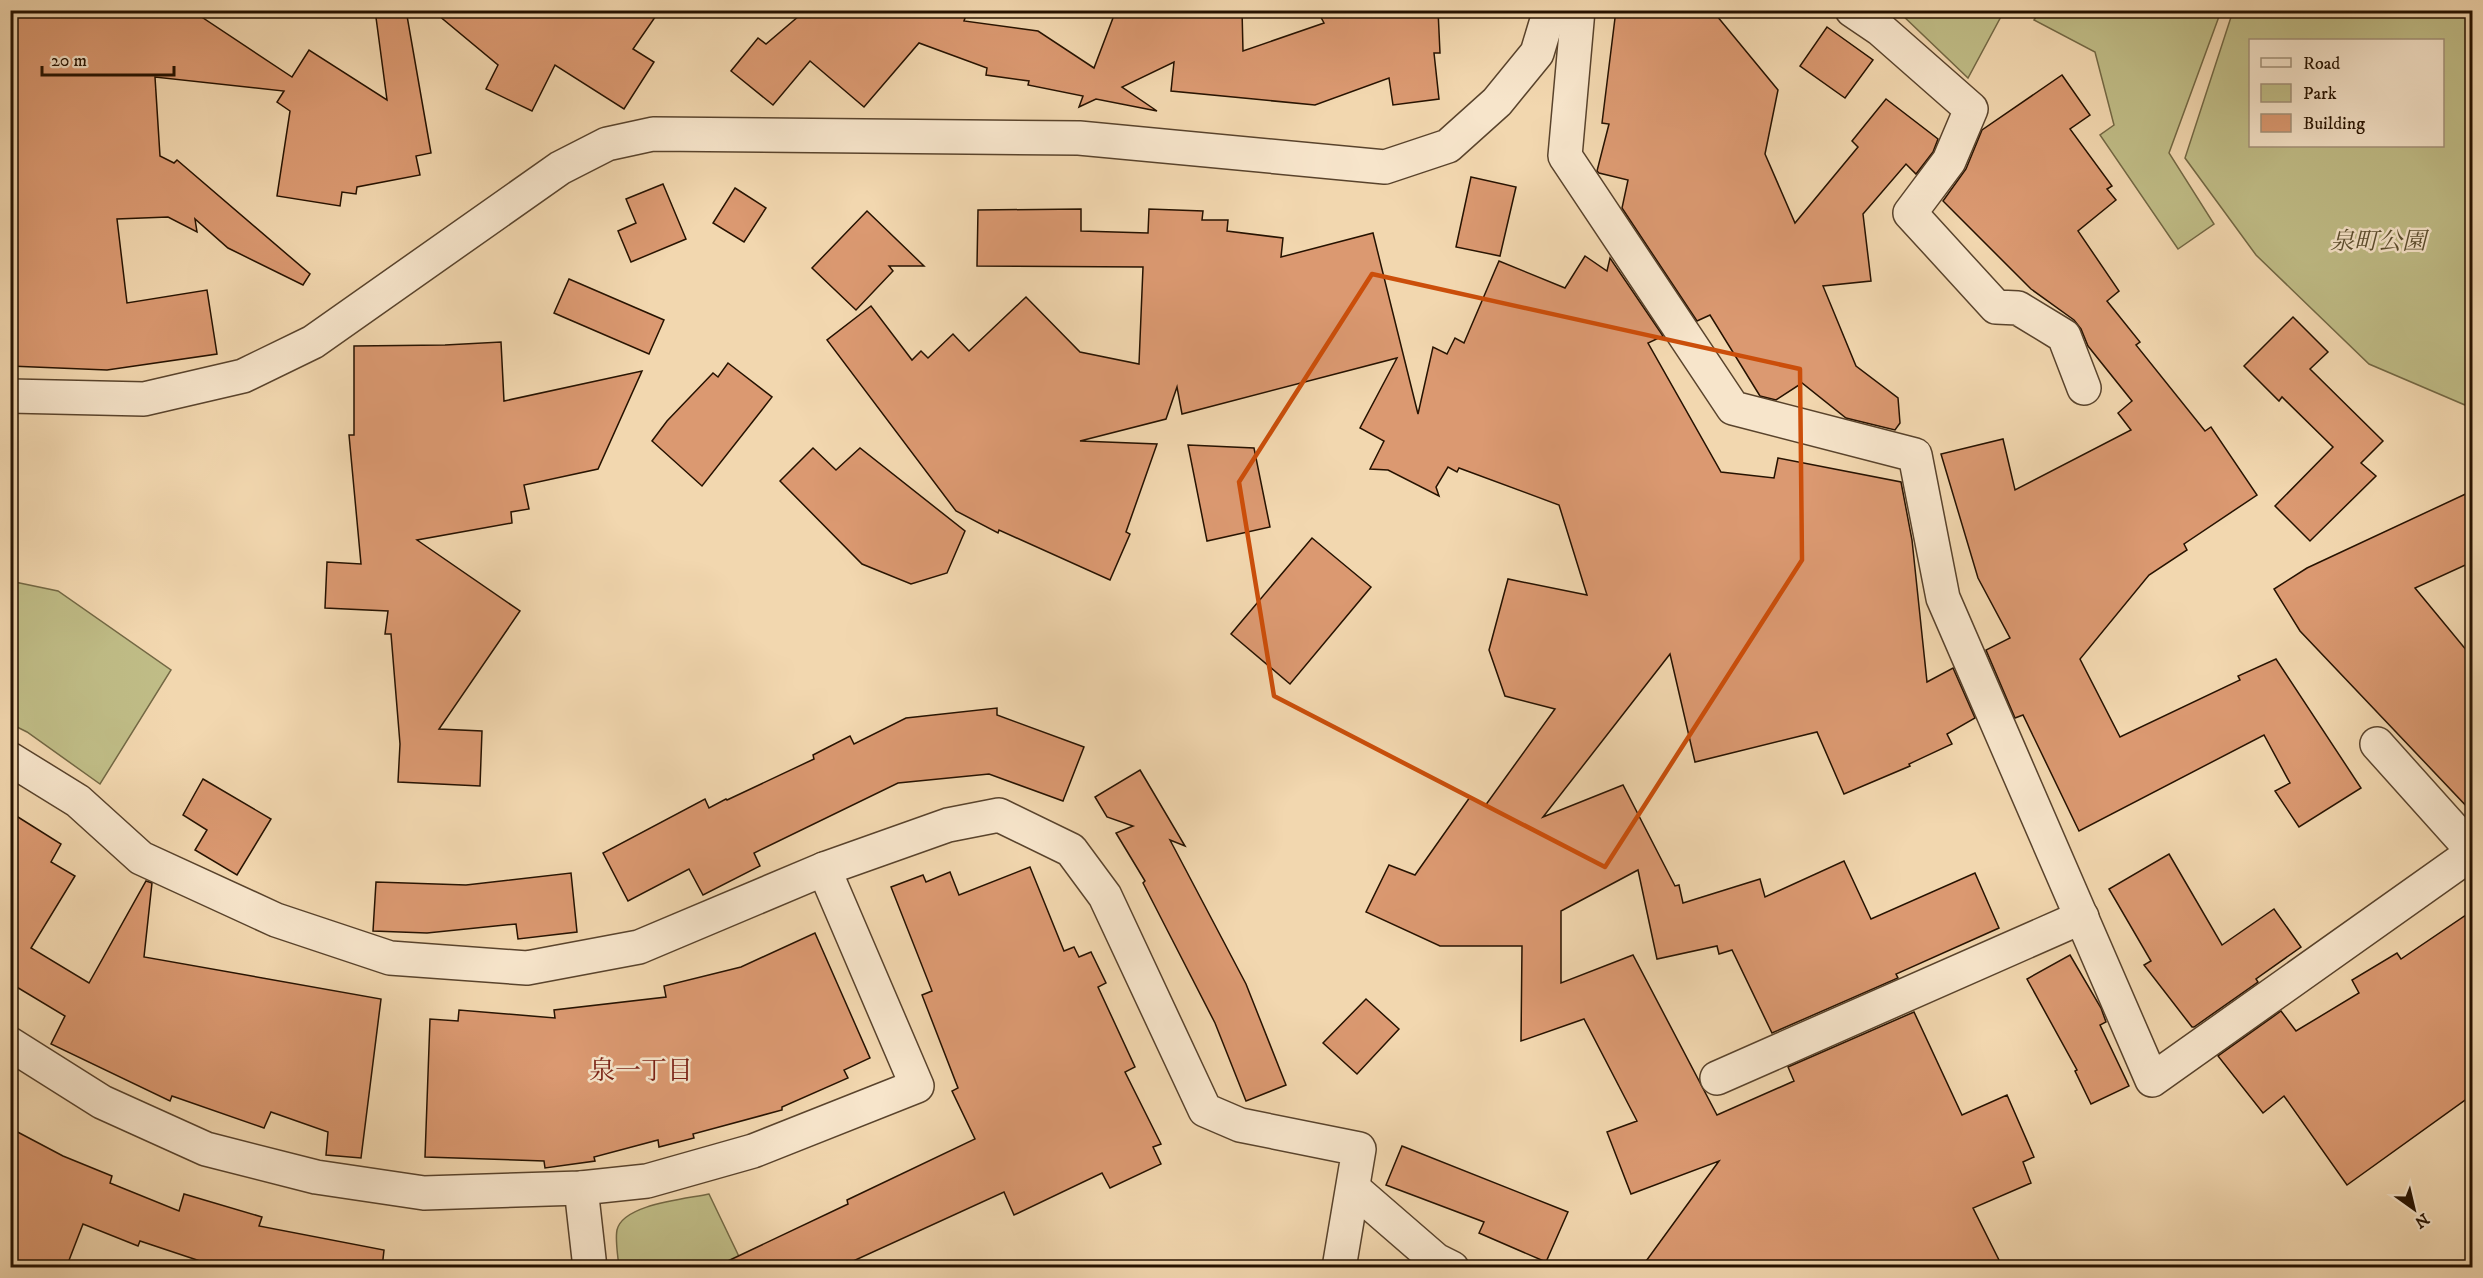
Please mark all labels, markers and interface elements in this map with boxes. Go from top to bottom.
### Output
scale bar [42,39,174,77]
legend [2249,39,2444,147]
text: 20 m [51,50,87,72]
text: Road [2303,53,2340,75]
text: Park [2303,83,2337,105]
text: Building [2303,113,2365,135]
park label: 泉町公園 [2330,227,2430,257]
district label: 泉一丁目 [589,1055,693,1088]
north arrow [2384,1179,2444,1239]
text: N [2411,1209,2433,1233]

